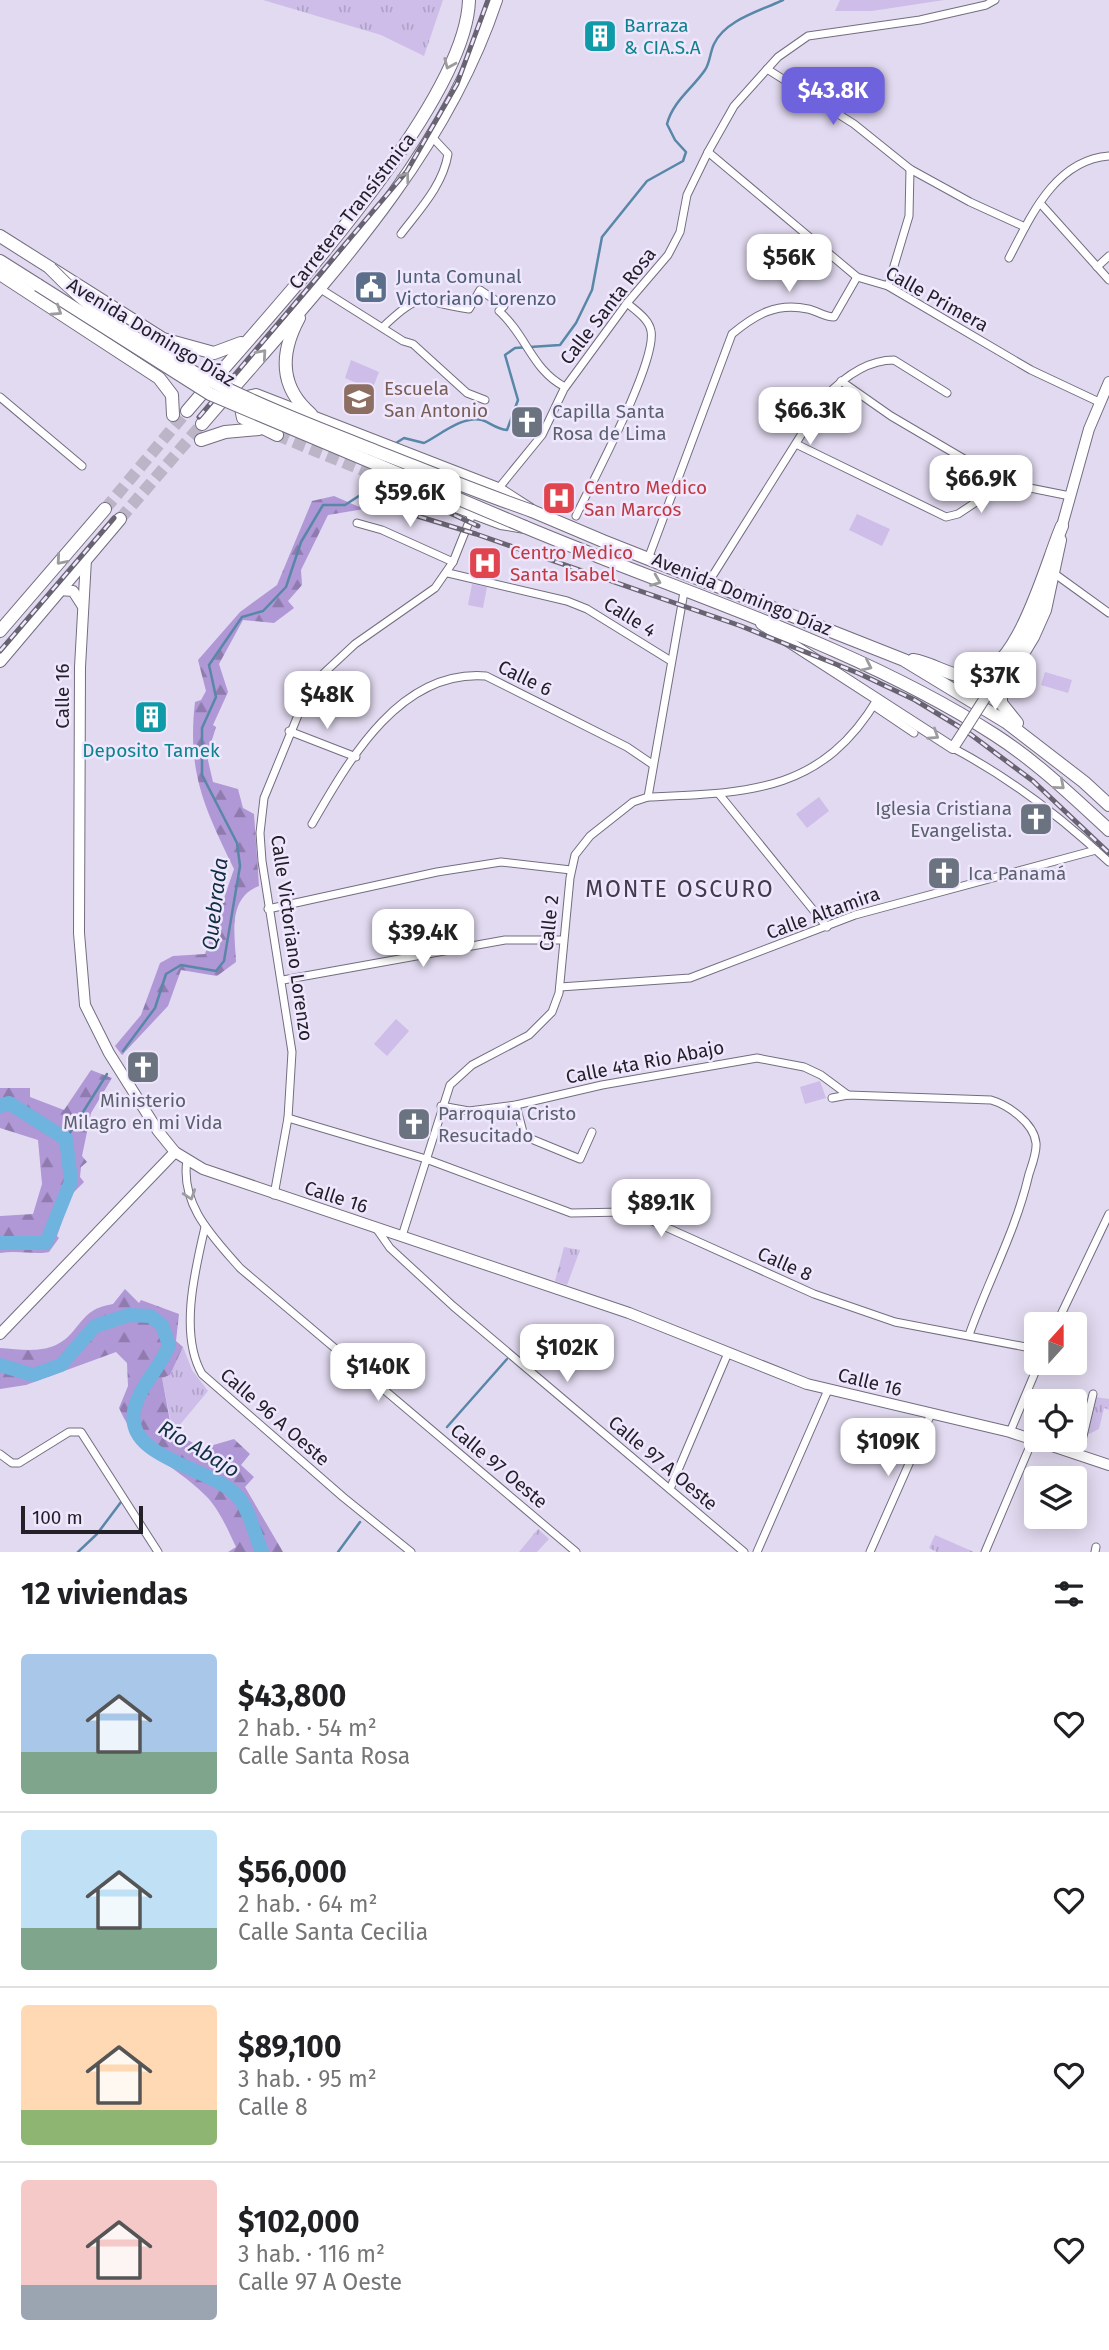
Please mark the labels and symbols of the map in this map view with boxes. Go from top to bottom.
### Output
place label: Barraza & CIA.S.A [624,14,701,59]
building icon: Barraza & CIA.S.A [581,17,619,55]
one-way arrow [443,57,457,70]
pin: $43.8K [776,68,890,127]
street label: Carretera Transístmica [284,128,420,294]
one-way arrow [397,172,410,185]
pin: $56K [748,234,830,294]
street label: Calle Santa Rosa [555,243,661,369]
street label: Calle Primera [882,261,992,337]
place label: Junta Comunal Victoriano Lorenzo [396,265,557,310]
public building icon: Junta Comunal Victoriano Lorenzo [352,268,390,306]
street label: Avenida Domingo Díaz [63,273,239,391]
one-way arrow [49,303,62,316]
one-way arrow [254,349,266,362]
place label: Escuela San Antonio [384,377,488,422]
school or university icon: Escuela San Antonio [340,380,378,418]
pin: $66.3K [753,388,867,447]
place label: Capilla Santa Rosa de Lima [552,400,667,445]
church icon: Capilla Santa Rosa de Lima [508,403,546,441]
pin: $66.9K [924,456,1038,515]
pin: $59.6K [353,470,467,529]
place label: Centro Medico San Marcos [584,476,707,521]
hospital icon: Centro Medico San Marcos [540,479,578,517]
place label: Centro Medico Santa Isabel [510,541,633,586]
hospital icon: Centro Medico Santa Isabel [466,544,504,582]
street label: Avenida Domingo Díaz [649,547,835,641]
one-way arrow [57,552,69,565]
one-way arrow [649,572,661,586]
street label: Calle 4 [600,592,660,642]
pin: $37K [954,652,1036,712]
street label: Calle 6 [494,655,556,701]
one-way arrow [860,658,872,672]
street label: Calle 16 [51,663,74,729]
pin: $48K [286,672,368,731]
building icon: Deposito Tamek [132,698,170,736]
one-way arrow [926,727,939,740]
place label: Deposito Tamek [82,739,220,762]
one-way arrow [1051,777,1064,789]
place label: Iglesia Cristiana Evangelista. [875,797,1012,842]
church icon: Iglesia Cristiana Evangelista. [1017,800,1055,838]
street label: Calle Victoriano Lorenzo [266,834,318,1042]
church icon: Ica Panamá [925,854,963,892]
water label: Quebrada [196,856,234,952]
place label: Ica Panamá [968,862,1066,885]
district label: MONTE OSCURO [585,875,775,903]
street label: Calle Altamira [763,882,883,944]
street label: Calle 2 [535,894,563,952]
pin: $39.4K [366,909,480,969]
street label: Calle 4ta Rio Abajo [564,1035,726,1089]
church icon: Ministerio Milagro en mi Vida [124,1048,162,1086]
place label: Ministerio Milagro en mi Vida [63,1089,223,1134]
place label: Parroquia Cristo Resucitado [438,1102,576,1147]
church icon: Parroquia Cristo Resucitado [395,1105,433,1143]
street label: Calle 16 [301,1176,371,1218]
pin: $89.1K [604,1180,718,1239]
one-way arrow [182,1188,196,1201]
street label: Calle 8 [754,1242,816,1286]
north arrow [1024,1312,1087,1376]
pin: $102K [518,1324,616,1384]
pin: $140K [329,1344,427,1403]
street label: Calle 96 A Oeste [216,1363,334,1471]
street label: Calle 16 [835,1363,905,1401]
street label: Calle 97 A Oeste [604,1411,722,1515]
water label: Río Abajo [154,1415,244,1483]
pin: $109K [839,1418,937,1478]
street label: Calle 97 Oeste [446,1419,552,1513]
scale bar [21,1503,144,1535]

